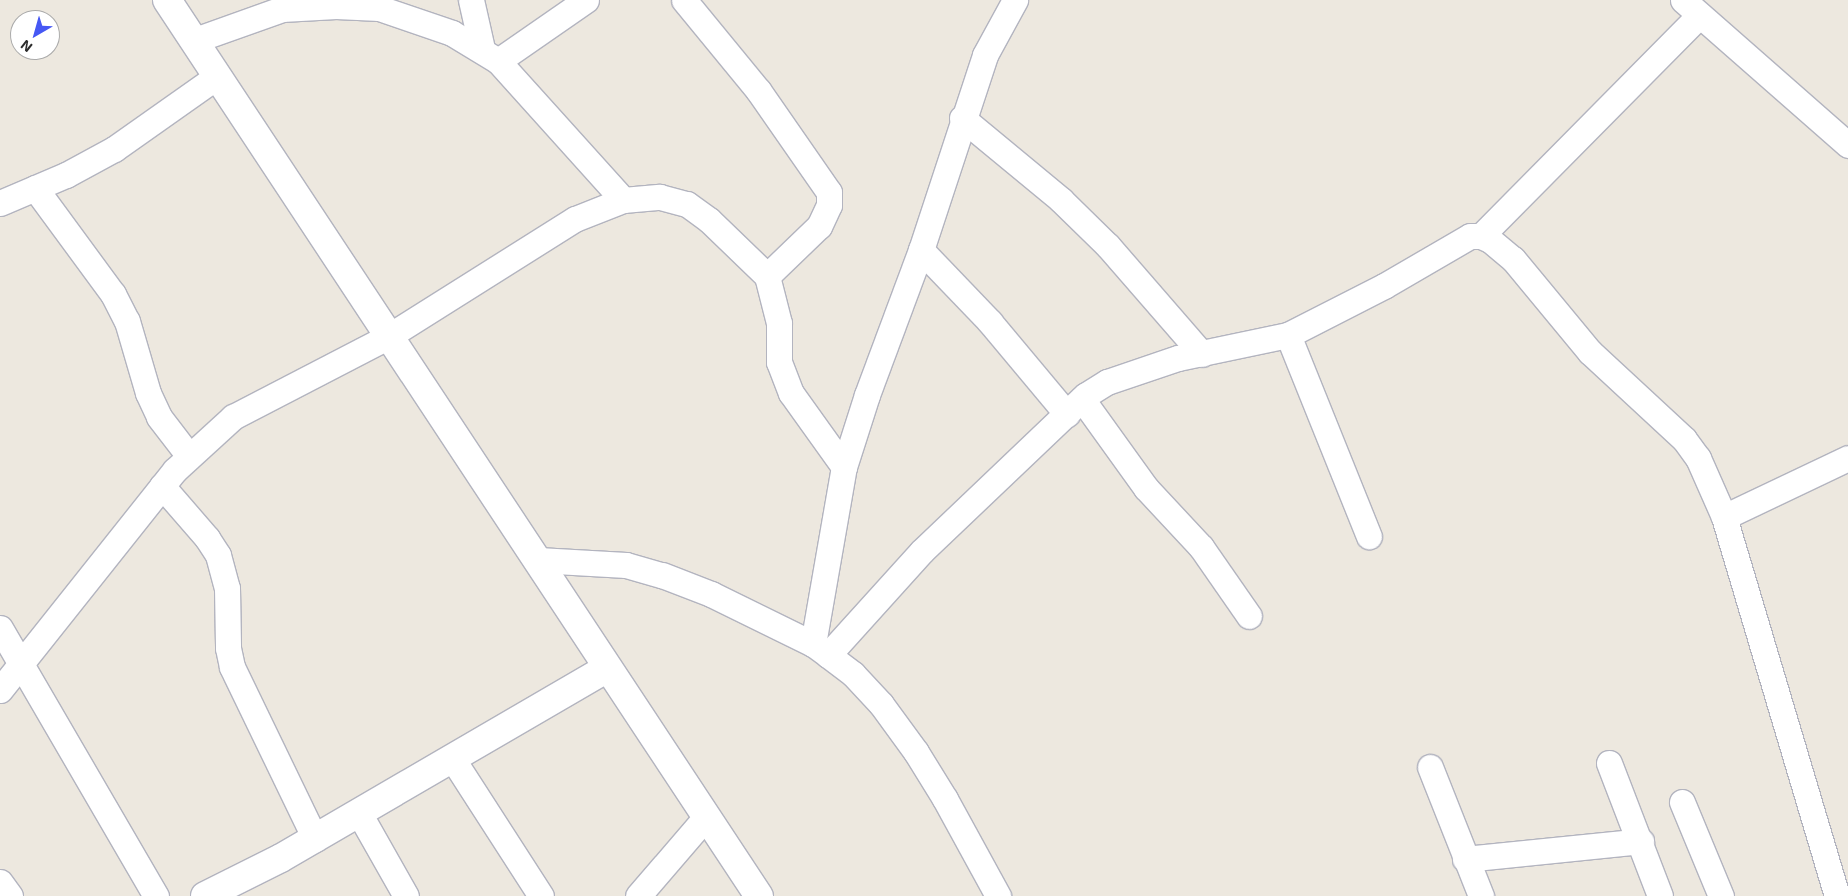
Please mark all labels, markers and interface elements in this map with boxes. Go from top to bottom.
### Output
north arrow [10,10,60,60]
text: N [17,37,35,56]

